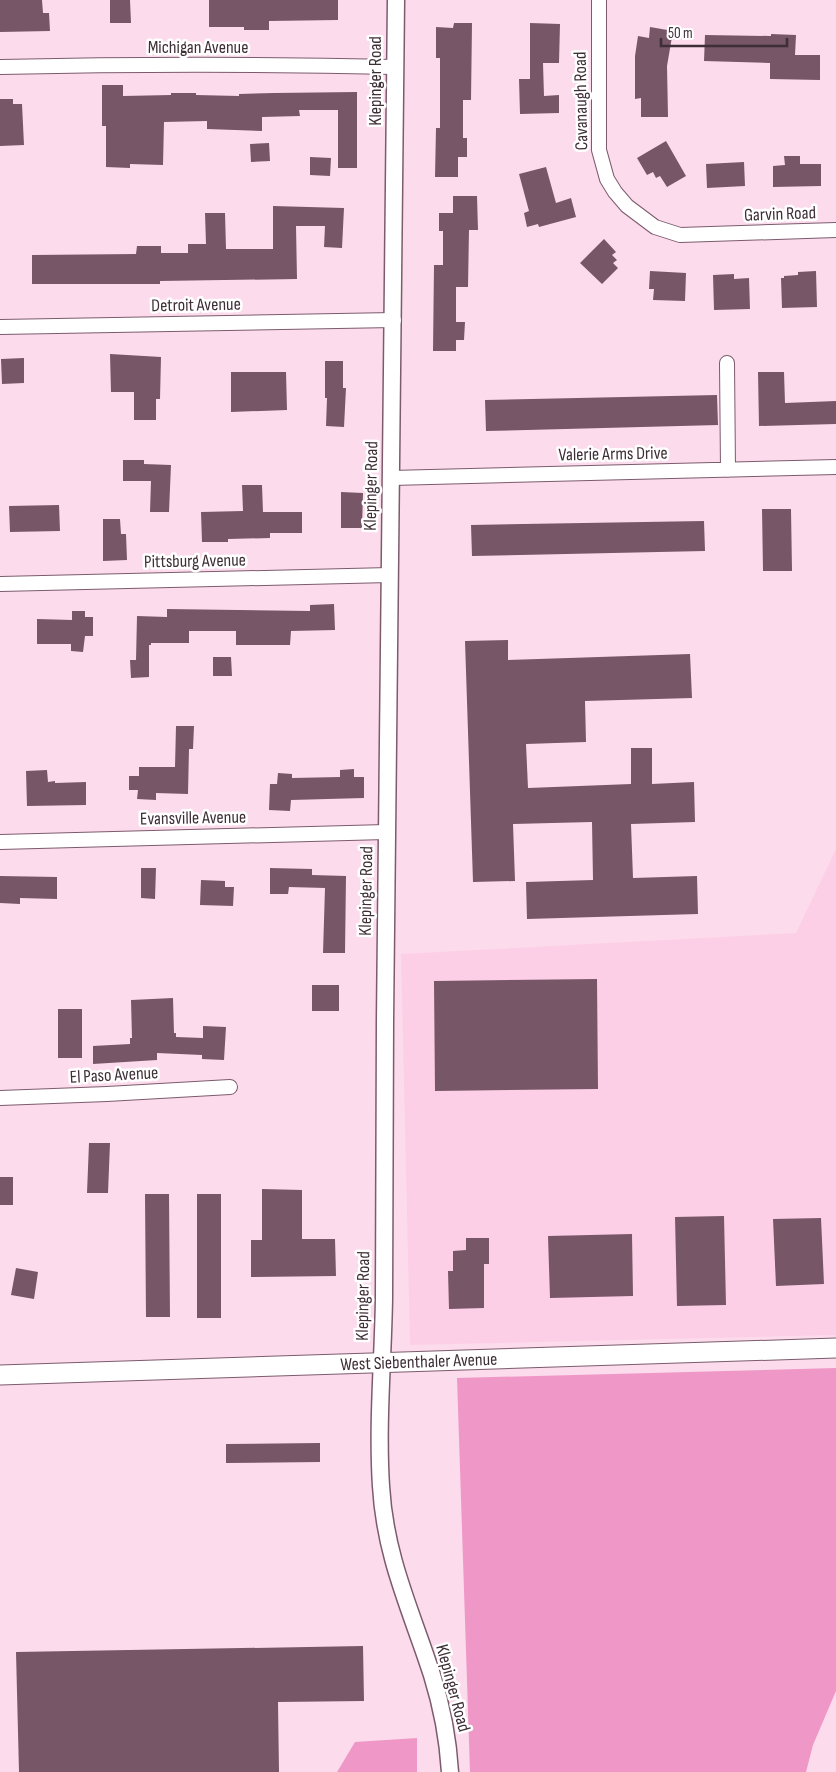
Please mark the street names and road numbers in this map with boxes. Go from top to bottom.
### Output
street label: Klepinger Road [365,36,386,126]
street label: Michigan Avenue [148,37,248,58]
street label: Cavanaugh Road [570,51,592,151]
street label: Garvin Road [744,202,816,226]
street label: Detroit Avenue [151,294,241,316]
street label: Klepinger Road [360,441,382,531]
street label: Valerie Arms Drive [558,443,668,465]
street label: Pittsburg Avenue [144,550,246,572]
street label: Evansville Avenue [140,807,246,829]
street label: Klepinger Road [355,846,377,936]
street label: El Paso Avenue [69,1062,159,1088]
street label: Klepinger Road [352,1251,374,1341]
street label: West Siebenthaler Avenue [340,1348,498,1375]
street label: Klepinger Road [431,1642,475,1734]

